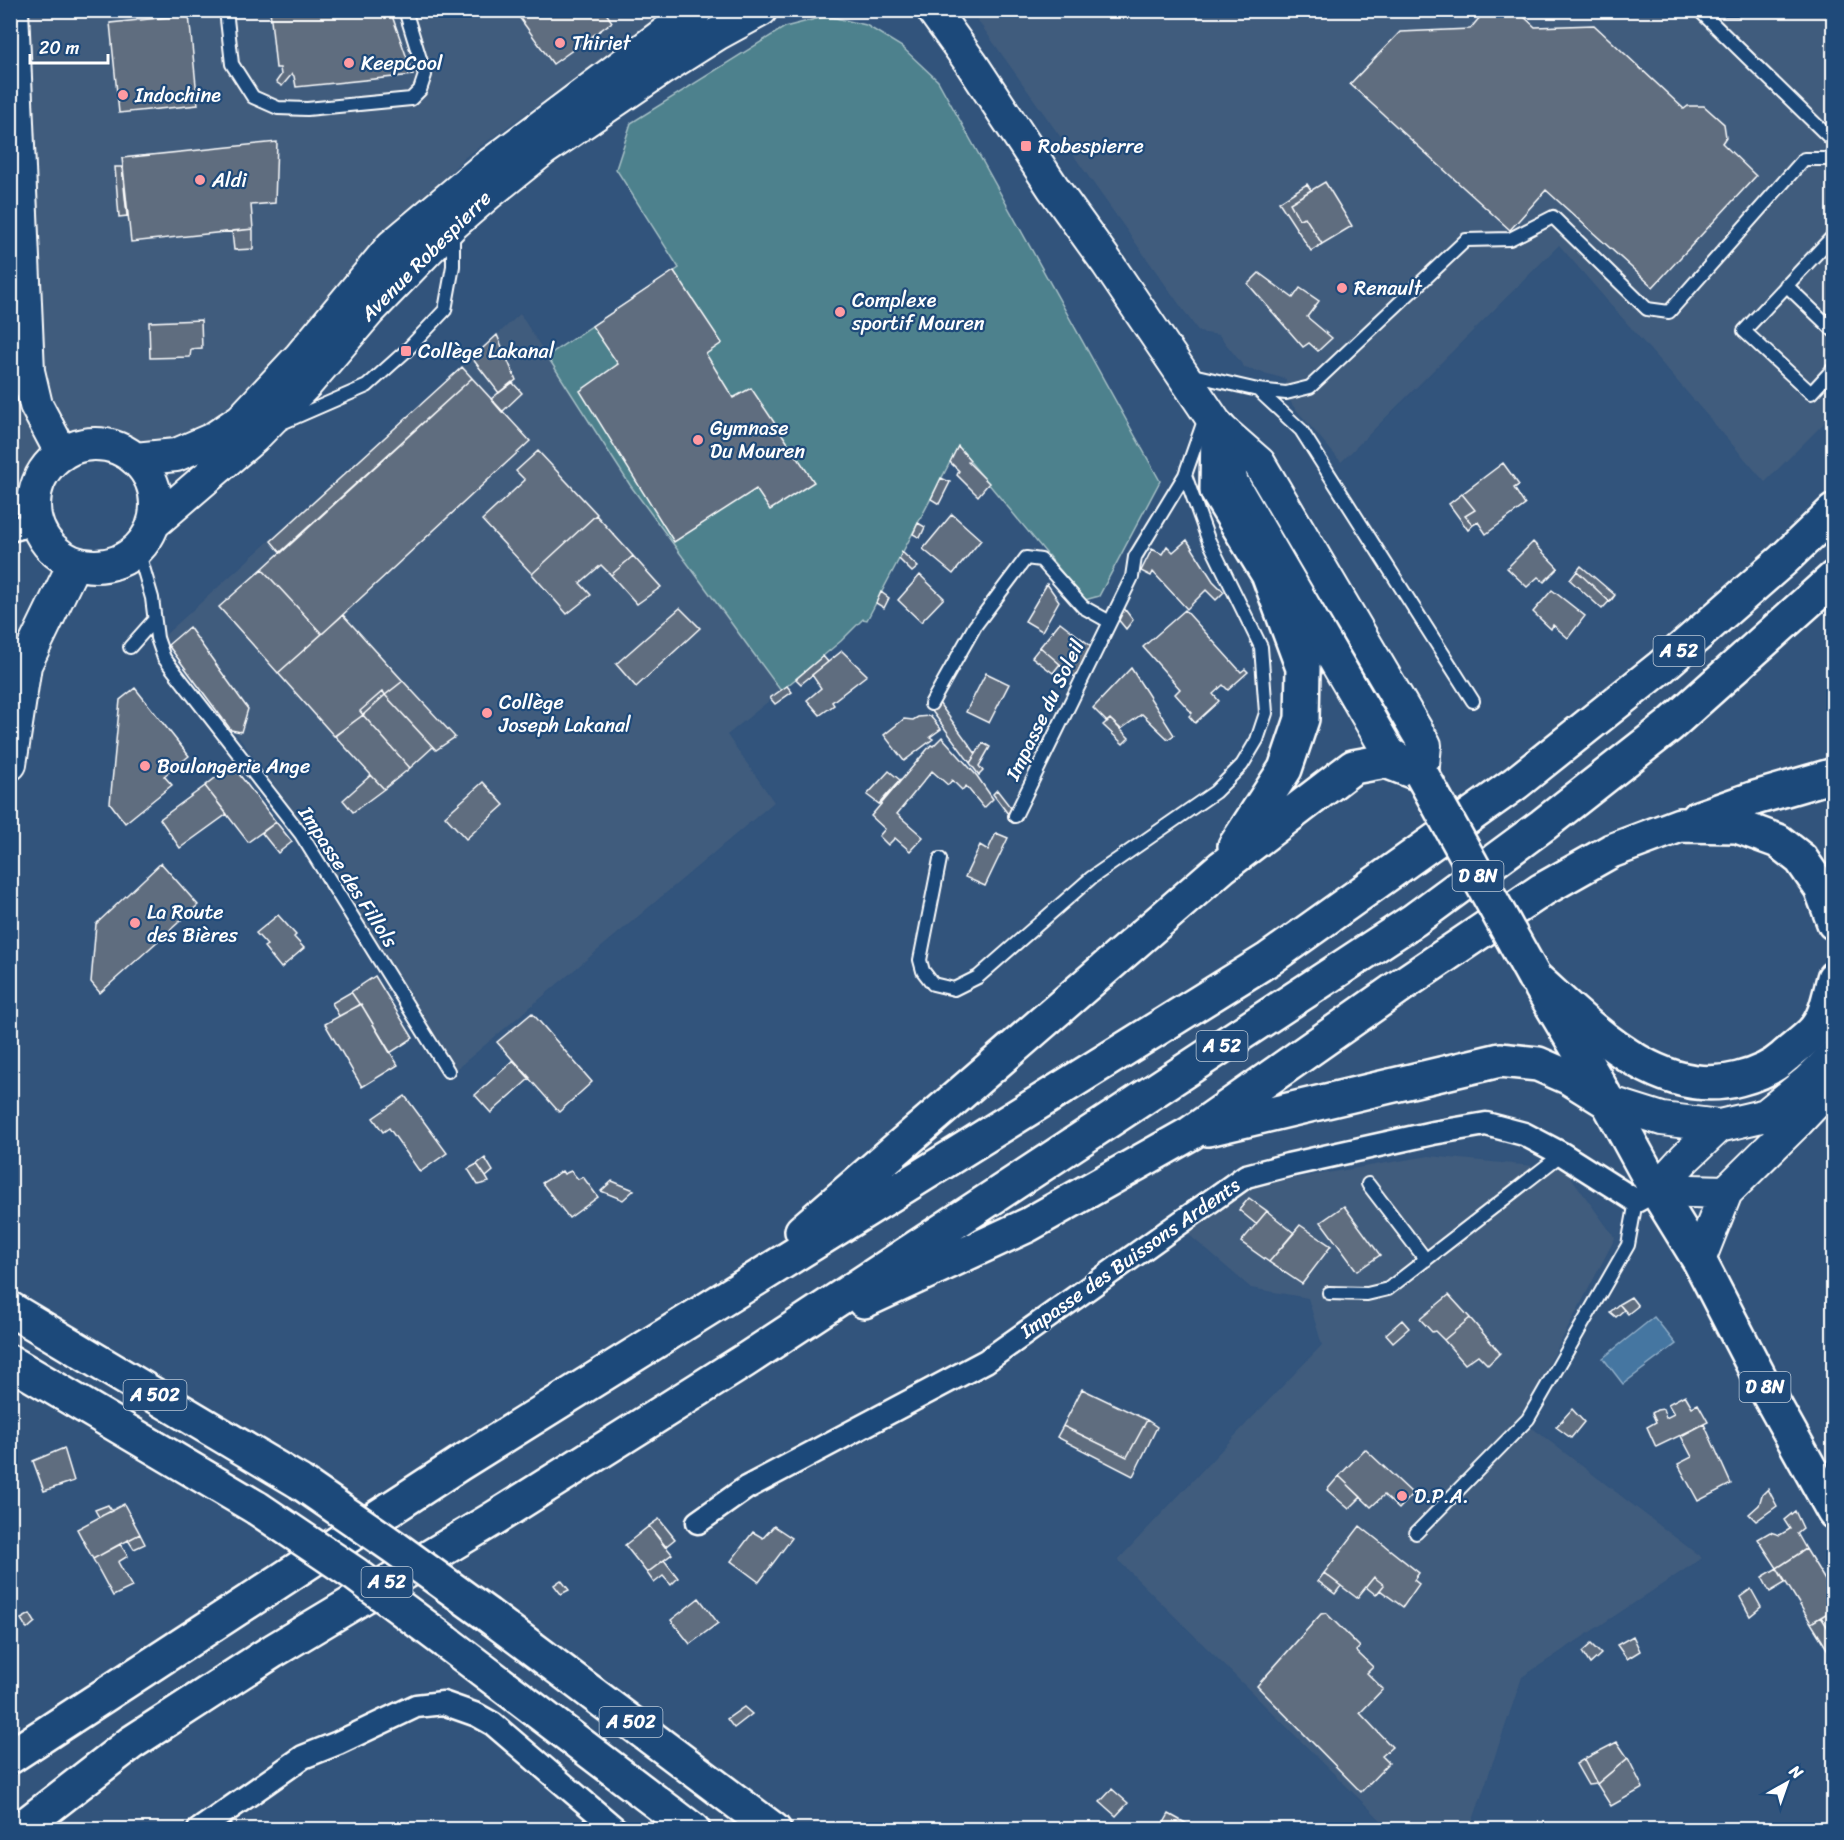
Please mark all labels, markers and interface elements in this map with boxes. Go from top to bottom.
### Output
place label: Thiriet [572,26,631,61]
scale bar [30,27,108,65]
text: 20 m [39,32,79,64]
marker: Thiriet [553,36,567,50]
place label: KeepCool [361,46,444,81]
marker: KeepCool [342,56,356,70]
place label: Indochine [134,78,221,113]
marker: Indochine [116,88,130,102]
place label: Robespierre [1038,129,1144,164]
marker: Robespierre [1019,139,1033,153]
place label: Aldi [211,163,248,198]
marker: Aldi [193,173,207,187]
street label: Avenue Robespierre [351,182,500,331]
place label: Renault [1354,271,1423,306]
marker: Renault [1335,281,1349,295]
place label: Complexe sportif Mouren [851,283,985,341]
marker: Complexe sportif Mouren [833,305,847,319]
place label: Collège Lakanal [418,334,555,369]
marker: Collège Lakanal [399,344,413,358]
place label: Gymnase Du Mouren [710,411,805,469]
marker: Gymnase Du Mouren [691,433,705,447]
street label: Impasse du Soleil [995,632,1095,787]
road number: A 52 [1654,636,1704,666]
place label: Collège Joseph Lakanal [498,685,631,743]
marker: Collège Joseph Lakanal [480,706,494,720]
place label: Boulangerie Ange [157,749,310,784]
marker: Boulangerie Ange [138,759,152,773]
street label: Impasse des Fillols [288,798,408,956]
road number: D 8N [1452,861,1504,891]
place label: La Route des Bières [147,895,238,953]
marker: La Route des Bières [128,916,142,930]
road number: A 52 [1196,1031,1248,1061]
street label: Impasse des Buissons Ardents [1012,1168,1248,1348]
road number: D 8N [1740,1372,1790,1402]
road number: A 502 [124,1380,186,1410]
place label: D.P.A. [1414,1479,1469,1514]
marker: D.P.A. [1395,1489,1409,1503]
road number: A 52 [362,1567,412,1597]
road number: A 502 [600,1707,662,1737]
north arrow [1757,1753,1817,1813]
text: N [1782,1757,1811,1787]

